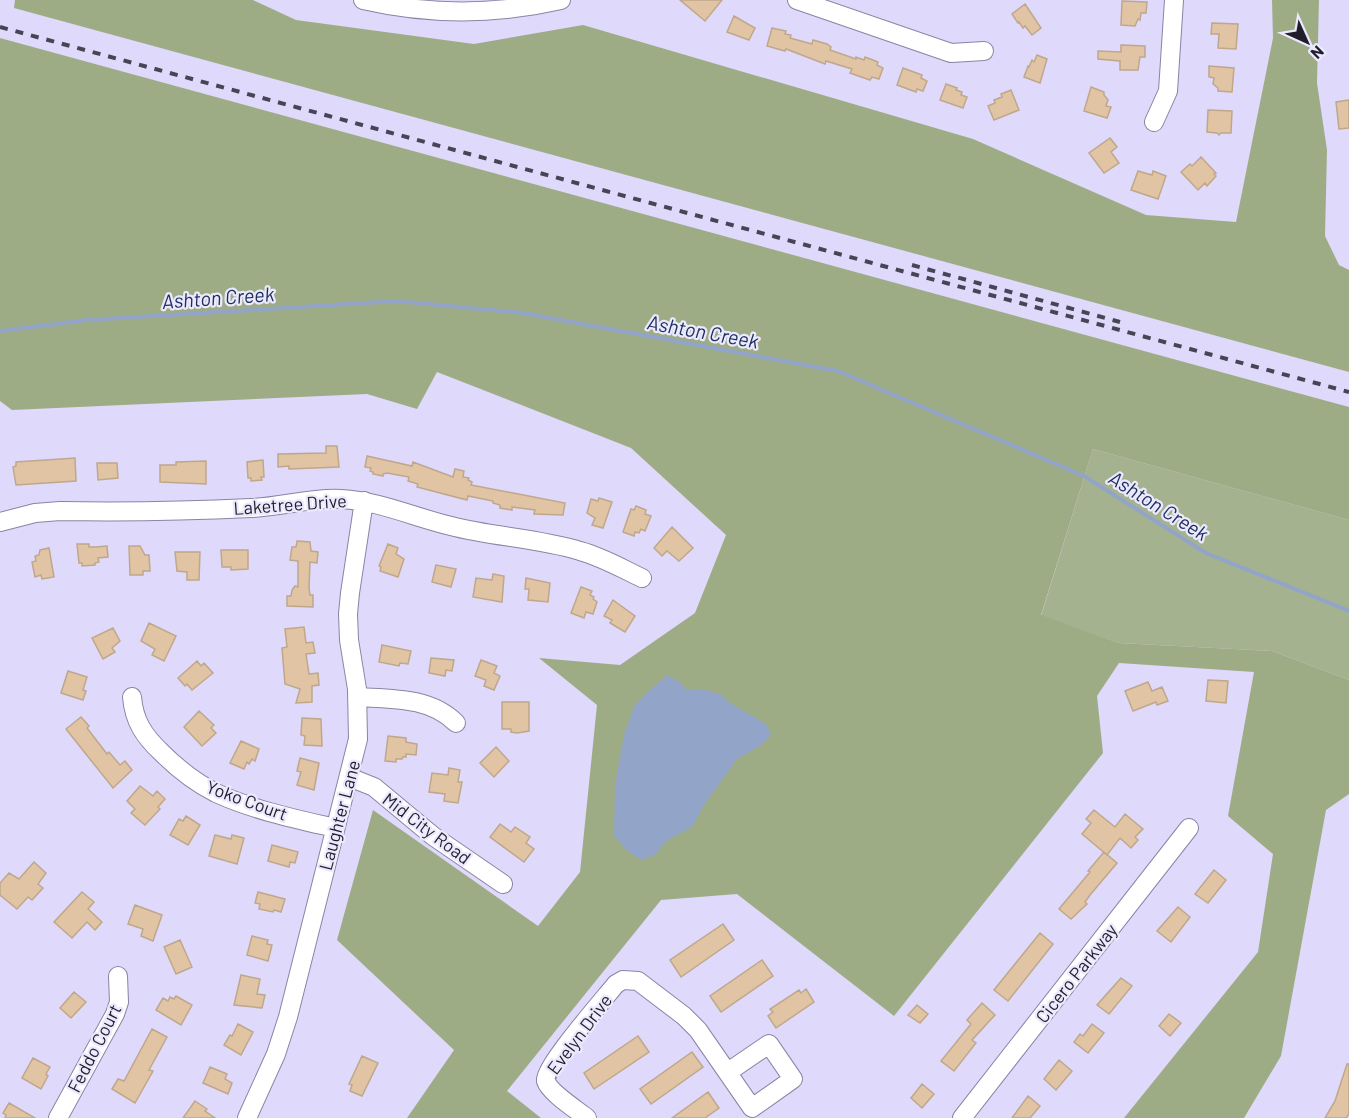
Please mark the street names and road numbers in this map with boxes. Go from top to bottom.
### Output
street label: Laketree Drive [233,489,347,519]
street label: Laughter Lane [314,758,364,872]
street label: Yoko Court [203,775,291,825]
street label: Mid City Road [379,788,475,868]
street label: Cicero Parkway [1030,919,1122,1027]
street label: Evelyn Drive [542,990,616,1078]
street label: Feddo Court [62,1000,126,1096]

